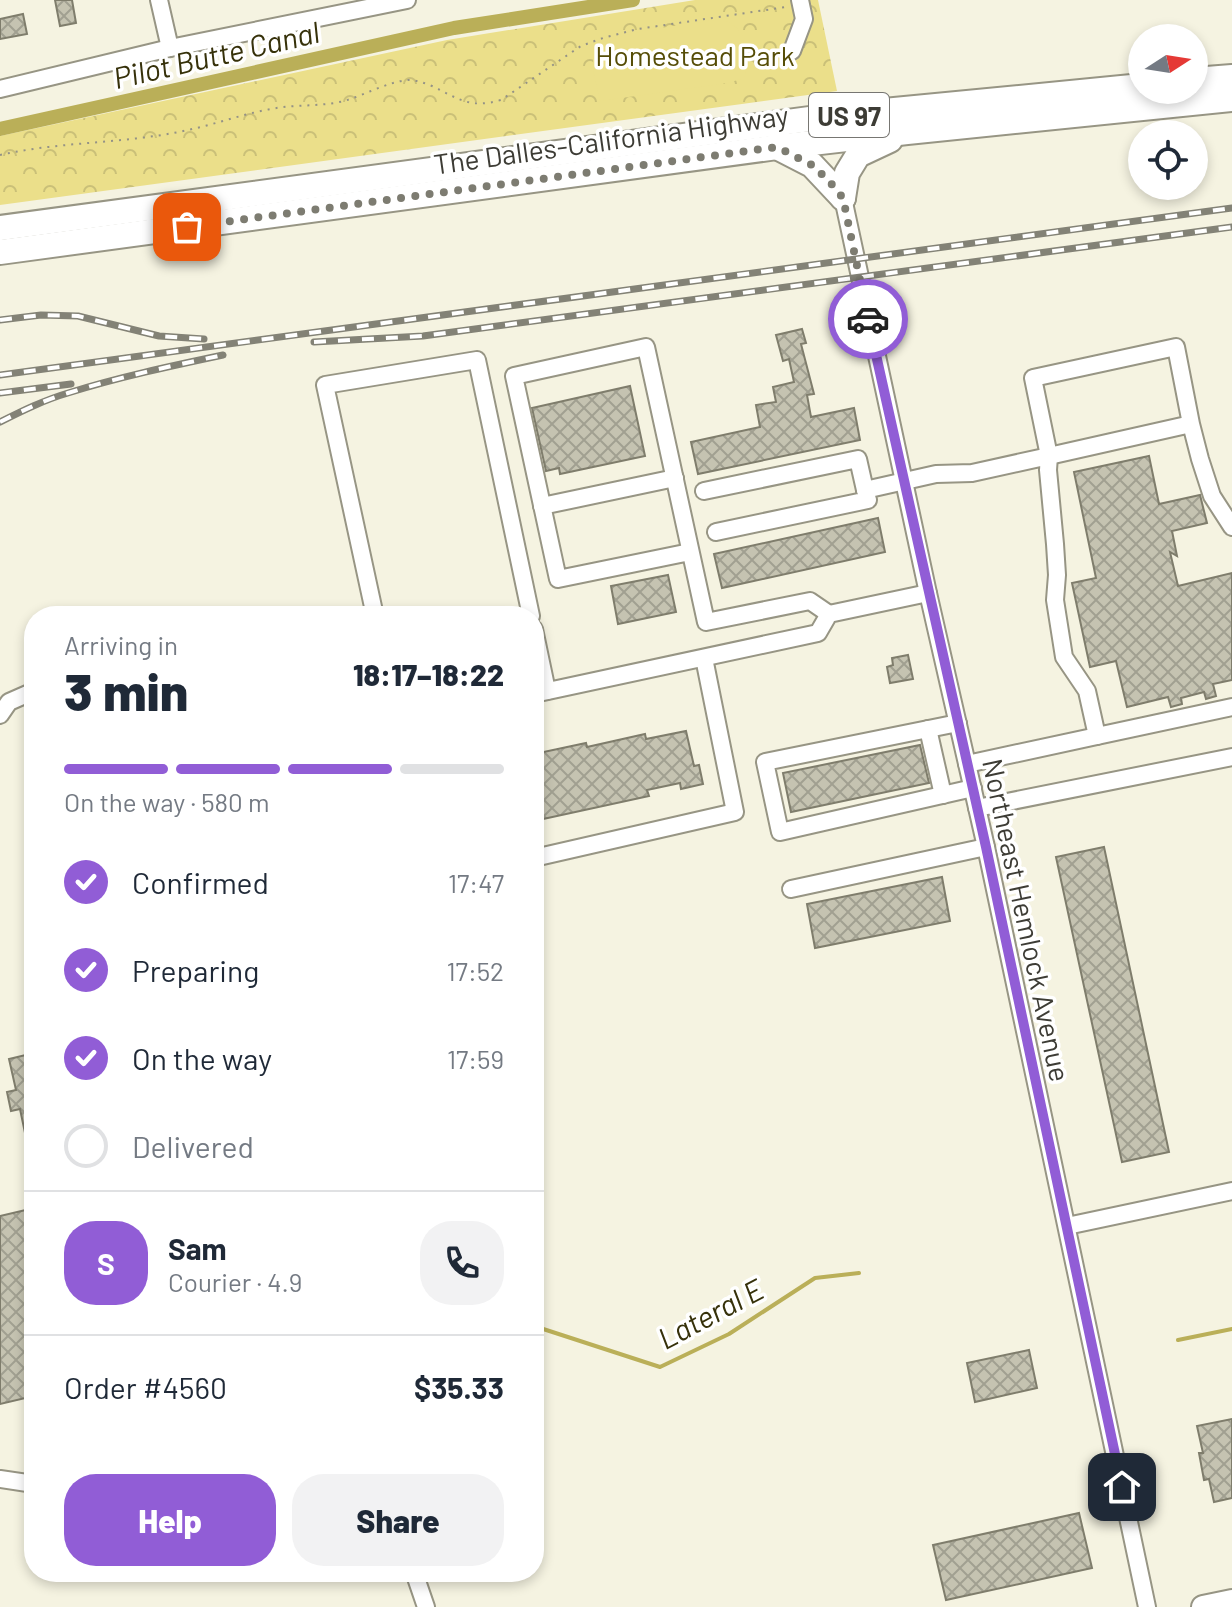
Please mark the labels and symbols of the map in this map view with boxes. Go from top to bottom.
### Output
water label: Pilot Butte Canal [109,13,323,95]
north arrow [1128,24,1208,104]
park label: Homestead Park [595,38,795,72]
road number: US 97 [809,93,889,137]
street label: The Dalles-California Highway [431,97,791,181]
pin [153,193,221,261]
courier [828,279,908,359]
street label: Northeast Hemlock Avenue [976,755,1078,1085]
water label: Lateral E [651,1270,769,1356]
pin [1088,1453,1156,1521]

